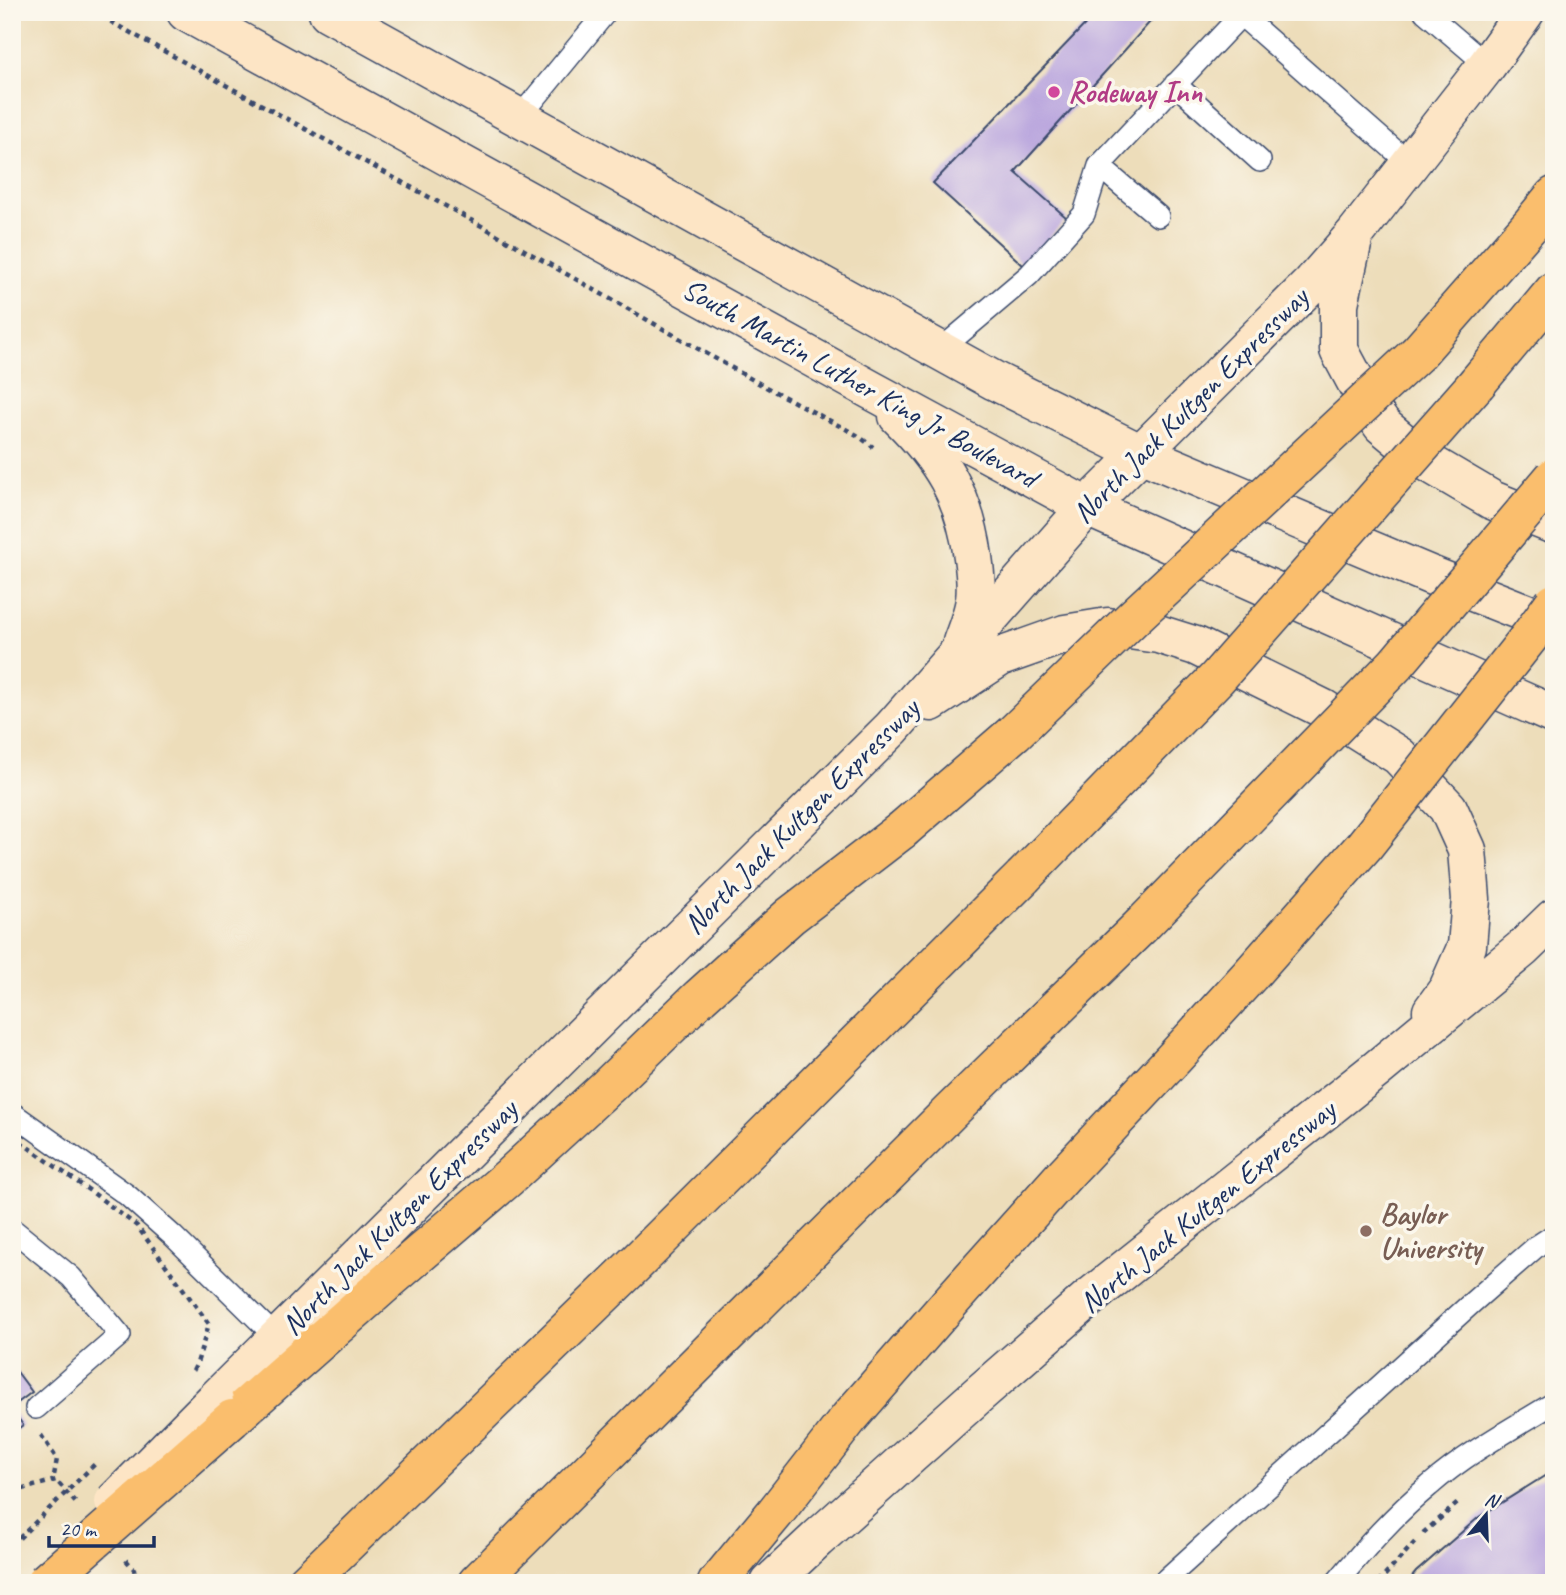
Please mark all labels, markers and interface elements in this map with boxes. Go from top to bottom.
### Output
place label: Rodeway Inn [1068,73,1203,111]
marker: Rodeway Inn [1046,84,1062,100]
street label: South Martin Luther King Jr Boulevard [676,269,1048,499]
street label: North Jack Kultgen Expressway [1064,277,1318,531]
street label: North Jack Kultgen Expressway [675,688,929,942]
street label: North Jack Kultgen Expressway [273,1089,527,1343]
street label: North Jack Kultgen Expressway [1071,1089,1345,1321]
place label: Baylor University [1380,1195,1484,1267]
marker: Baylor University [1358,1223,1374,1239]
north arrow [1450,1480,1520,1550]
text: N [1482,1487,1504,1514]
scale bar [49,1504,154,1548]
text: 20 m [60,1516,98,1542]

